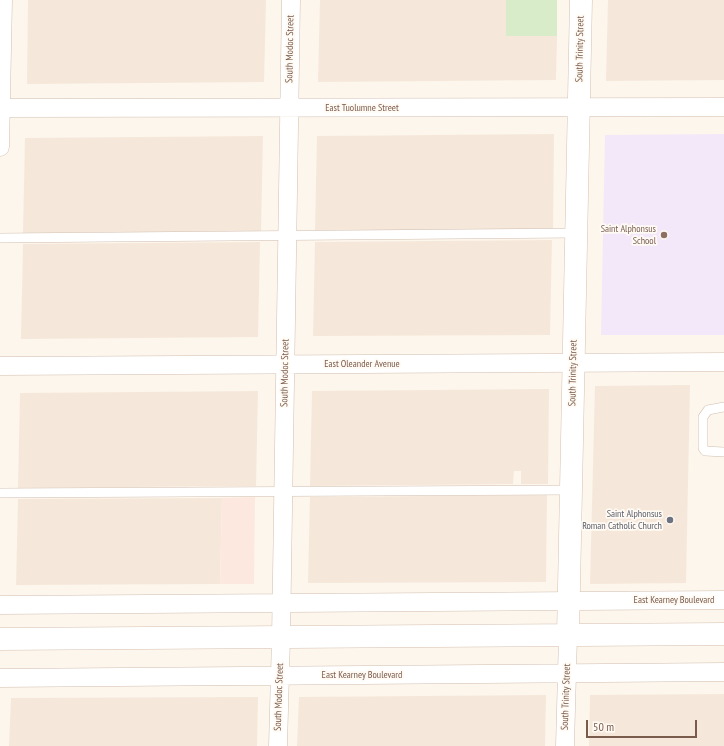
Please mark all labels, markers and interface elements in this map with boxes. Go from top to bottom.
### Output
street label: South Modoc Street [283,15,297,83]
street label: South Trinity Street [573,16,587,82]
street label: East Tuolumne Street [325,102,399,114]
place label: Saint Alphonsus School [601,223,656,246]
marker: Saint Alphonsus School [659,230,669,240]
street label: South Modoc Street [278,339,292,407]
street label: South Trinity Street [566,340,580,406]
street label: East Oleander Avenue [324,358,400,370]
place label: Saint Alphonsus Roman Catholic Church [582,508,662,532]
marker: Saint Alphonsus Roman Catholic Church [665,515,675,525]
street label: East Kearney Boulevard [634,594,714,606]
street label: South Modoc Street [272,663,286,731]
street label: South Trinity Street [559,664,573,730]
street label: East Kearney Boulevard [322,669,402,681]
scale bar [588,712,699,738]
text: 50 m [593,719,614,734]

